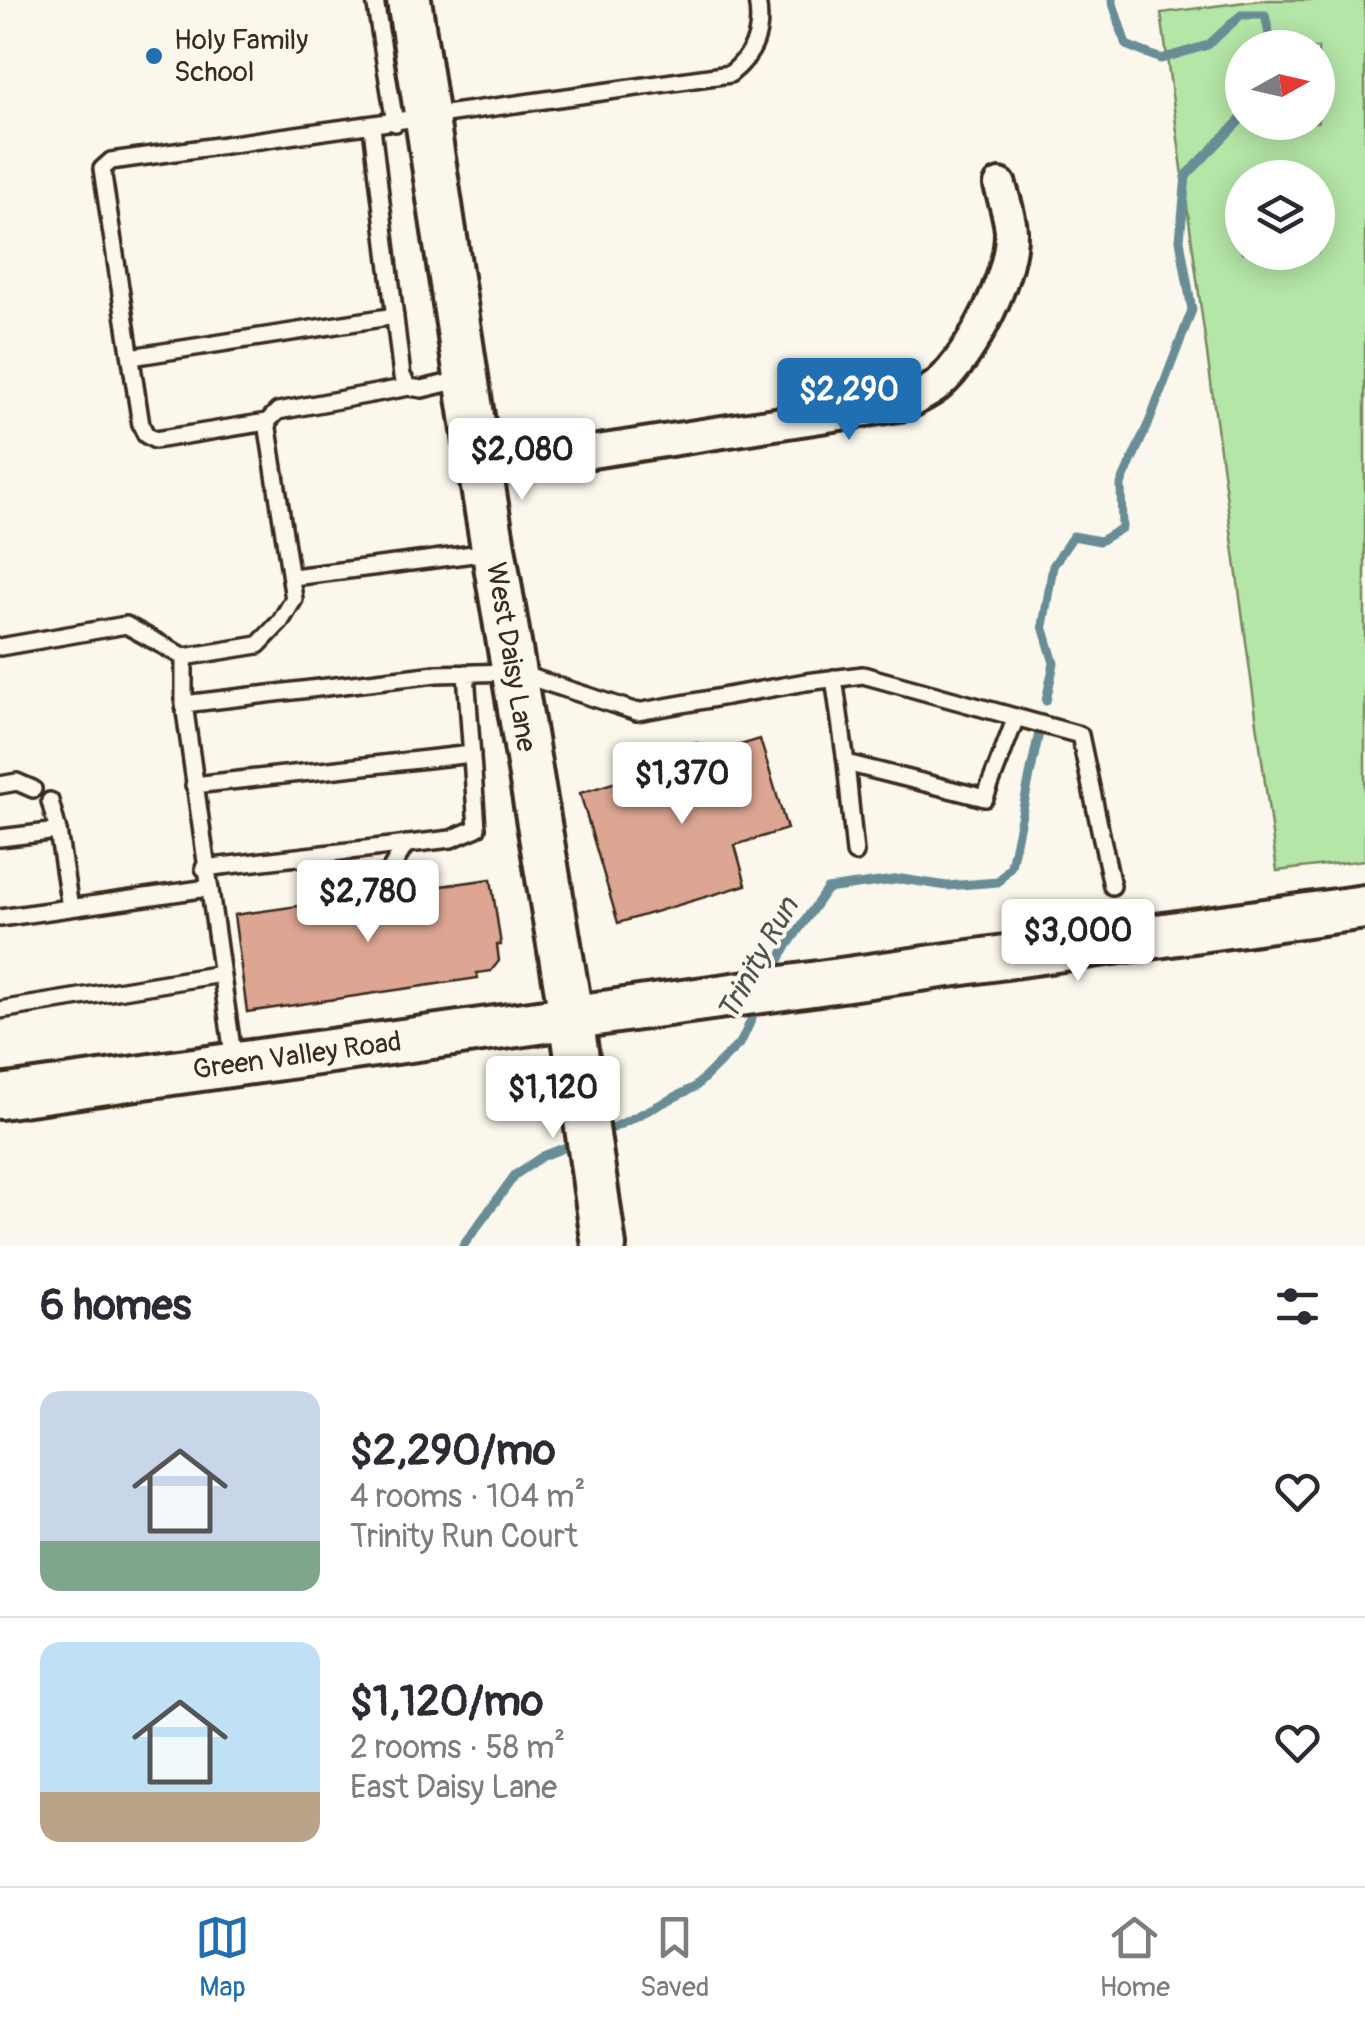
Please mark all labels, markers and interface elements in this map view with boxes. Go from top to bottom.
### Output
place label: Holy Family School [174,23,308,90]
north arrow [1225,30,1335,140]
map controls [1225,30,1335,270]
marker: Holy Family School [143,45,165,67]
button: layers [1225,160,1335,270]
pin: $2,290 [768,358,930,443]
text: $2,290 [799,370,899,410]
pin: $2,080 [441,418,603,503]
text: $2,080 [470,430,574,470]
street label: West Daisy Lane [478,560,544,755]
pin: $1,370 [601,742,763,827]
text: $1,370 [635,754,729,794]
pin: $2,780 [287,860,449,945]
text: $2,780 [319,872,417,912]
water label: Trinity Run [709,889,808,1027]
pin: $3,000 [997,899,1159,984]
text: $3,000 [1024,911,1132,951]
street label: Green Valley Road [191,1024,404,1087]
pin: $1,120 [472,1056,634,1141]
text: $1,120 [508,1068,598,1108]
icon: filters [1270,1279,1325,1334]
text: 6 homes [40,1280,191,1332]
text: $2,290/mo [350,1425,556,1477]
icon: home [120,1431,240,1551]
icon: heart [1270,1464,1325,1519]
text: 4 rooms · 104 m² [350,1477,585,1517]
text: Trinity Run Court [350,1517,578,1557]
text: $1,120/mo [350,1676,543,1728]
icon: home [120,1682,240,1802]
icon: heart [1270,1715,1325,1770]
text: 2 rooms · 58 m² [350,1728,565,1768]
text: East Daisy Lane [350,1768,557,1808]
tab: Map [195,1910,250,2005]
tab: Saved [640,1910,709,2005]
tab: Home [1099,1910,1170,2005]

